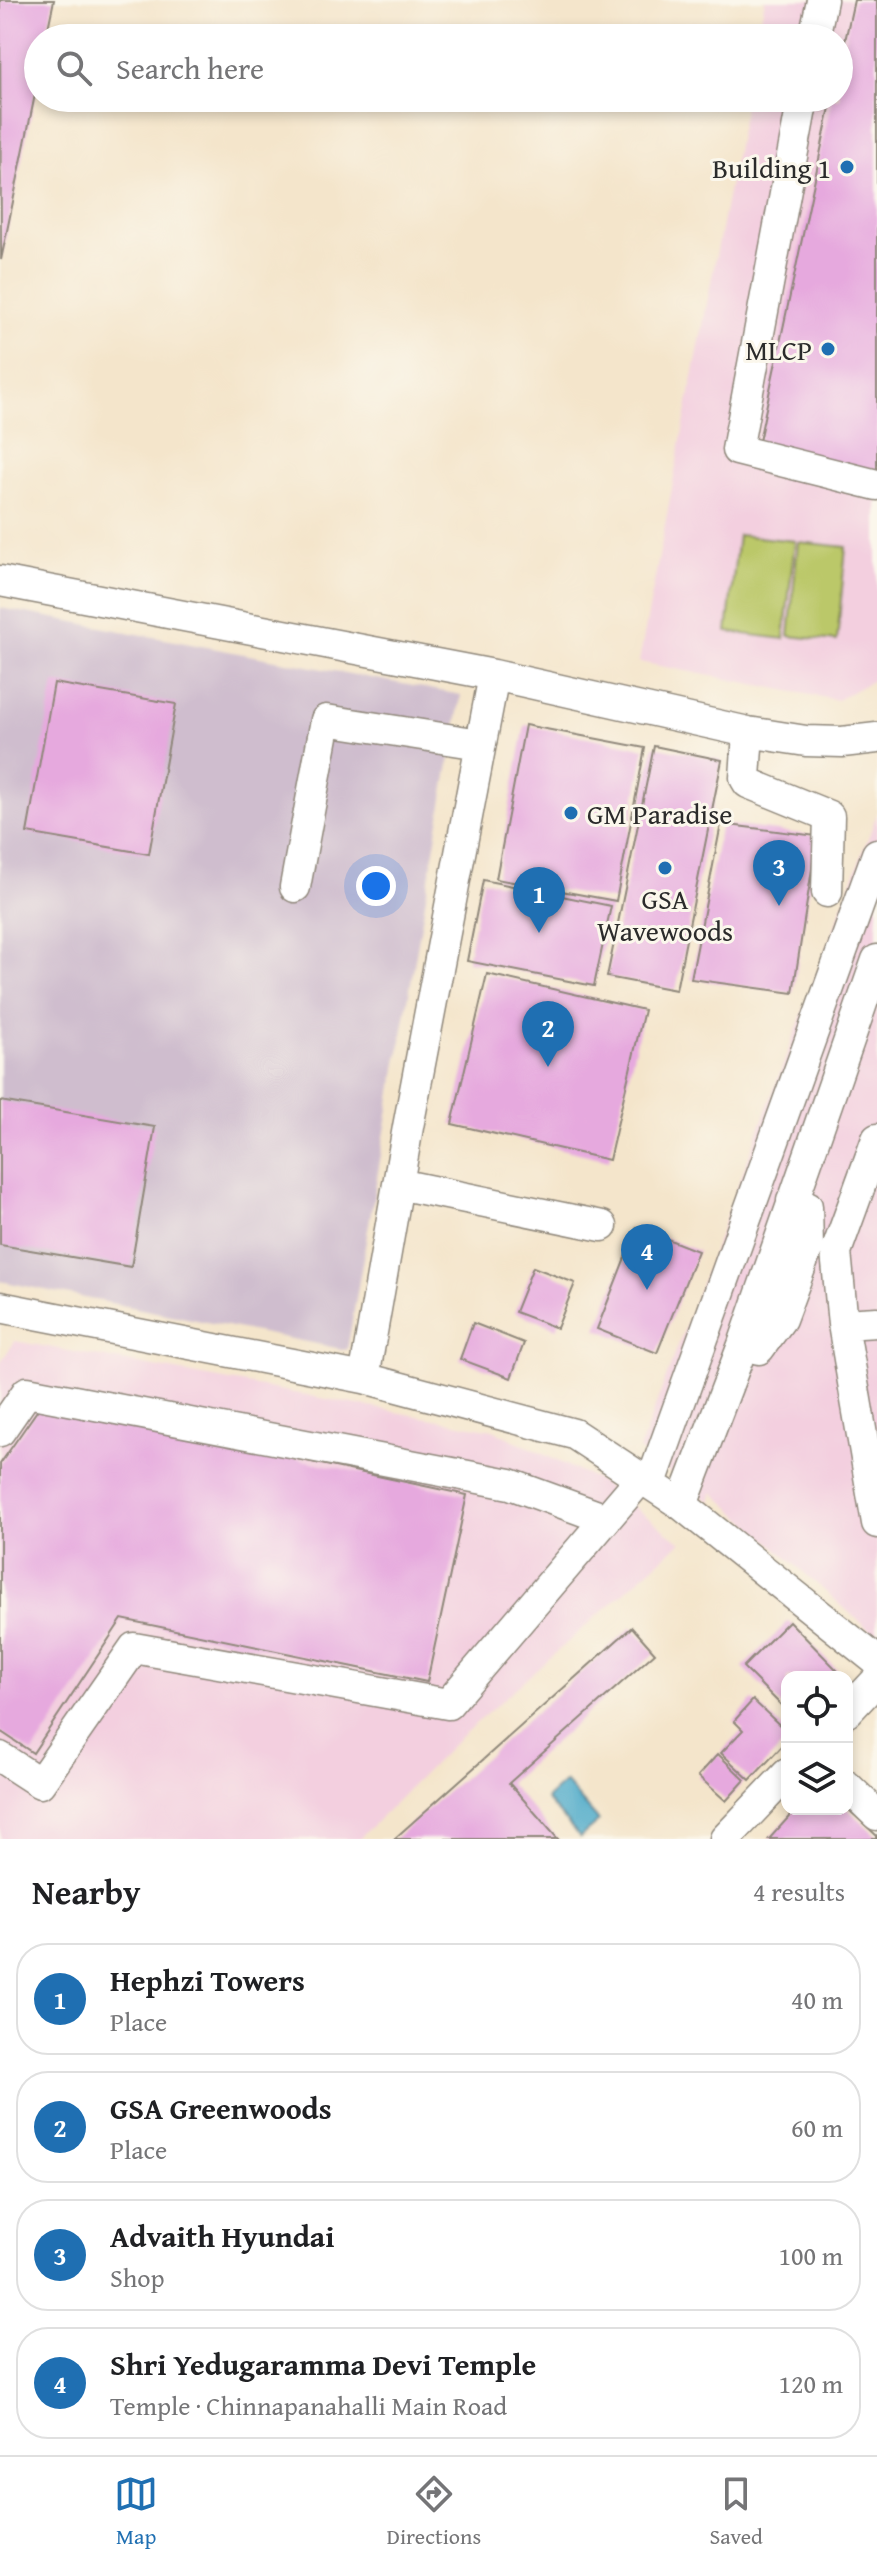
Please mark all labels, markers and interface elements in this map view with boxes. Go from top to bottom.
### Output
search box [24,24,853,112]
icon: search [52,46,96,90]
text: Search here [116,46,264,90]
place label: Building 1 [712,147,831,188]
marker: Building 1 [838,158,856,176]
place label: MLCP [745,329,812,370]
marker: MLCP [819,340,837,358]
place label: GM Paradise [587,793,732,834]
marker: GM Paradise [562,804,580,822]
pin: 3 [753,840,805,906]
marker: GSA Wavewoods [656,859,674,877]
your location [356,866,396,906]
pin: 1 [513,867,565,933]
place label: GSA Wavewoods [597,878,733,951]
pin: 2 [522,1001,574,1067]
pin: 4 [621,1224,673,1290]
map controls [781,1671,853,1815]
button: locate [781,1671,853,1743]
button: layers [781,1743,853,1815]
text: Nearby [32,1867,141,1916]
text: 4 results [753,1872,845,1911]
text: Hephzi Towers [110,1958,305,2002]
text: 1 [53,1980,67,2019]
text: 40 m [791,1980,843,2019]
text: Place [110,2002,167,2041]
text: GSA Greenwoods [110,2086,332,2130]
text: 2 [53,2108,67,2147]
text: 60 m [791,2108,843,2147]
text: Place [110,2130,167,2169]
text: Advaith Hyundai [110,2214,335,2258]
text: 3 [53,2236,67,2275]
text: 100 m [778,2236,843,2275]
text: Shop [110,2258,165,2297]
text: Shri Yedugaramma Devi Temple [110,2342,536,2386]
text: 4 [53,2364,67,2403]
text: 120 m [778,2364,843,2403]
text: Temple · Chinnapanahalli Main Road [110,2386,507,2425]
tab: Map [114,2472,158,2552]
tab: Directions [387,2472,481,2552]
tab: Saved [710,2472,763,2552]

